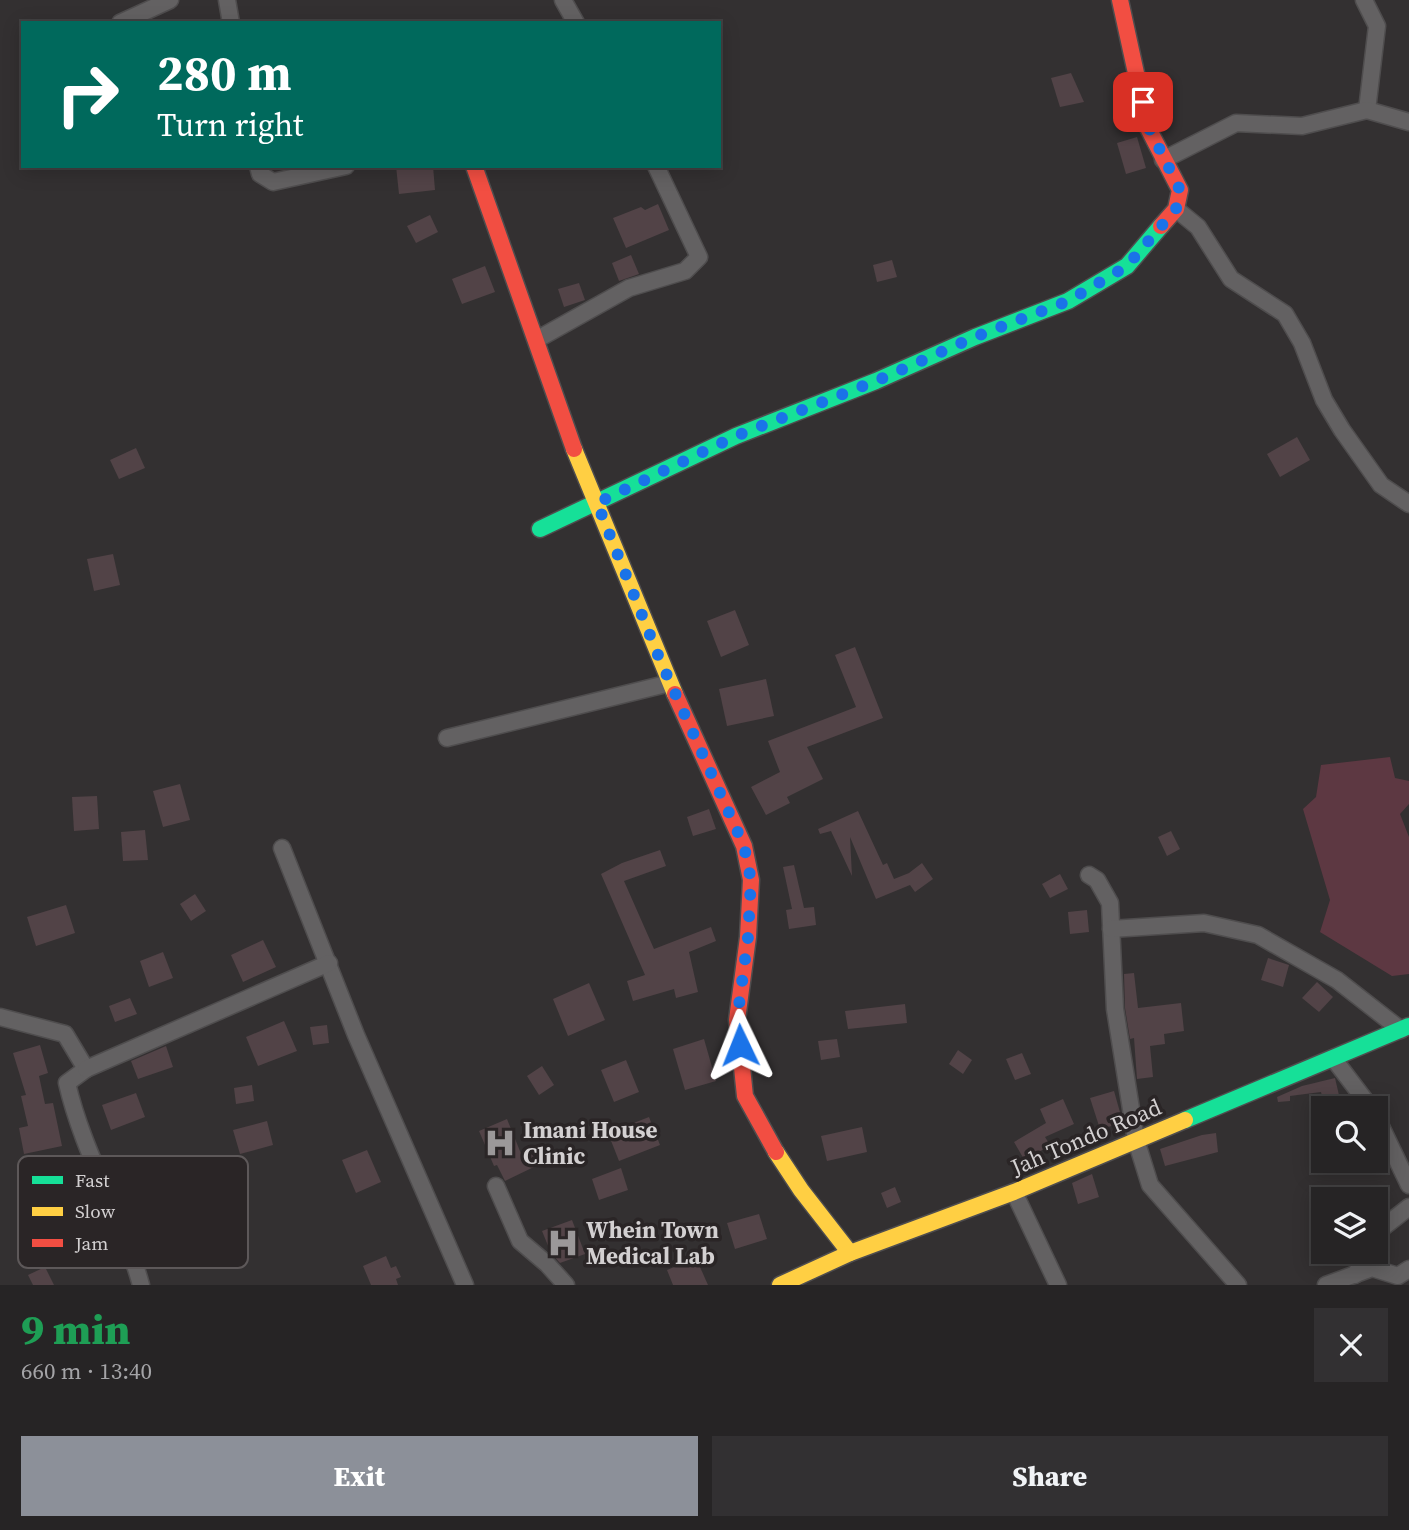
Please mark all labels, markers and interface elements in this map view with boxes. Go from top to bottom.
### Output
text: 280 m [157,39,292,106]
icon: right [42,49,133,140]
pin [1113,72,1173,132]
icon: arrive [1124,83,1162,121]
text: Turn right [157,103,303,147]
position arrow [703,1008,777,1082]
street label: Jah Tondo Road [1005,1091,1166,1183]
map controls [1311,1096,1388,1264]
button: search [1311,1096,1388,1173]
place label: Imani House Clinic [523,1114,658,1172]
hospital icon: Imani House Clinic [483,1126,517,1160]
legend [18,1156,248,1268]
text: Fast [75,1167,110,1193]
button: layers [1311,1187,1388,1264]
text: Slow [75,1198,116,1224]
place label: Whein Town Medical Lab [586,1214,719,1272]
hospital icon: Whein Town Medical Lab [546,1226,580,1260]
text: Jam [74,1230,108,1256]
text: 9 min [21,1300,131,1358]
button: close [1314,1308,1388,1382]
text: 660 m · 13:40 [21,1355,152,1387]
button: Exit [21,1436,698,1516]
button: Share [712,1436,1388,1516]

